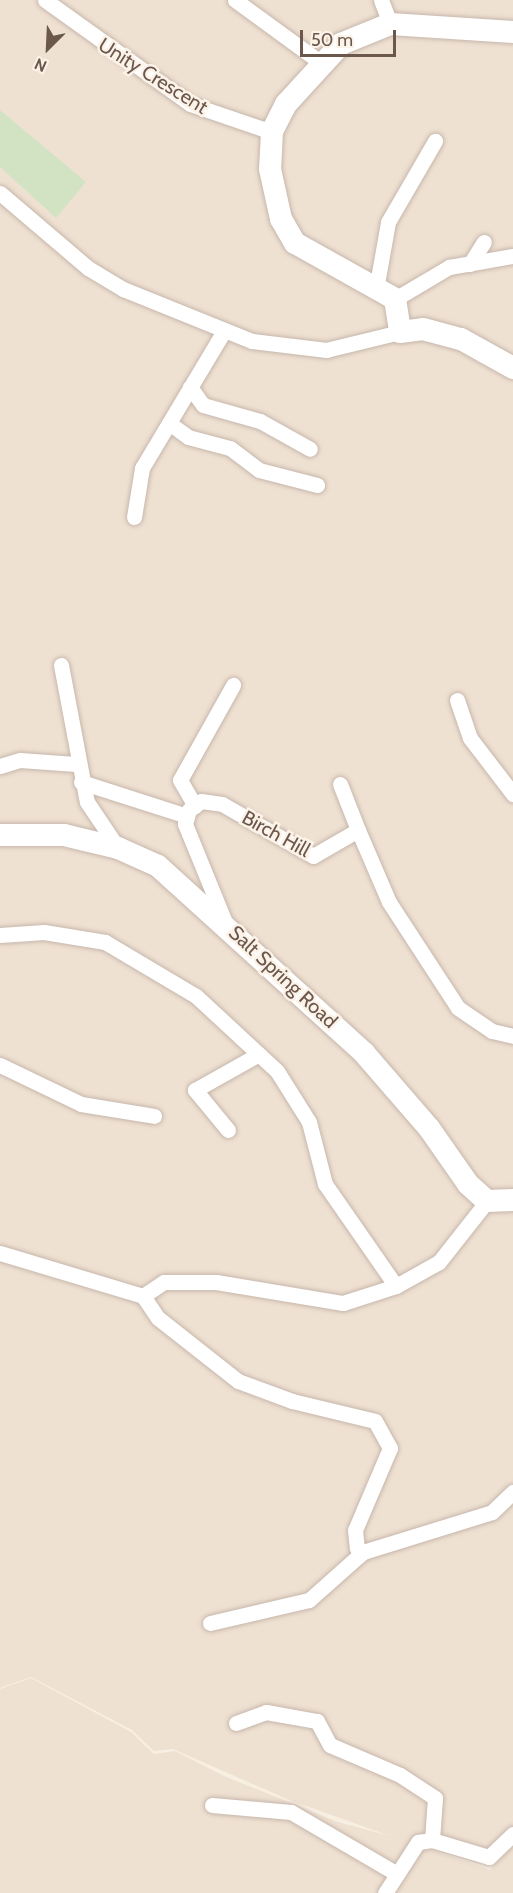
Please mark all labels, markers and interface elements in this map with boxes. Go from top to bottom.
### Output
north arrow [18,18,78,78]
scale bar [303,18,399,56]
text: 50 m [311,29,353,51]
street label: Unity Crescent [94,33,212,119]
text: N [31,54,50,76]
street label: Birch Hill [238,806,314,862]
street label: Salt Spring Road [224,921,342,1033]

